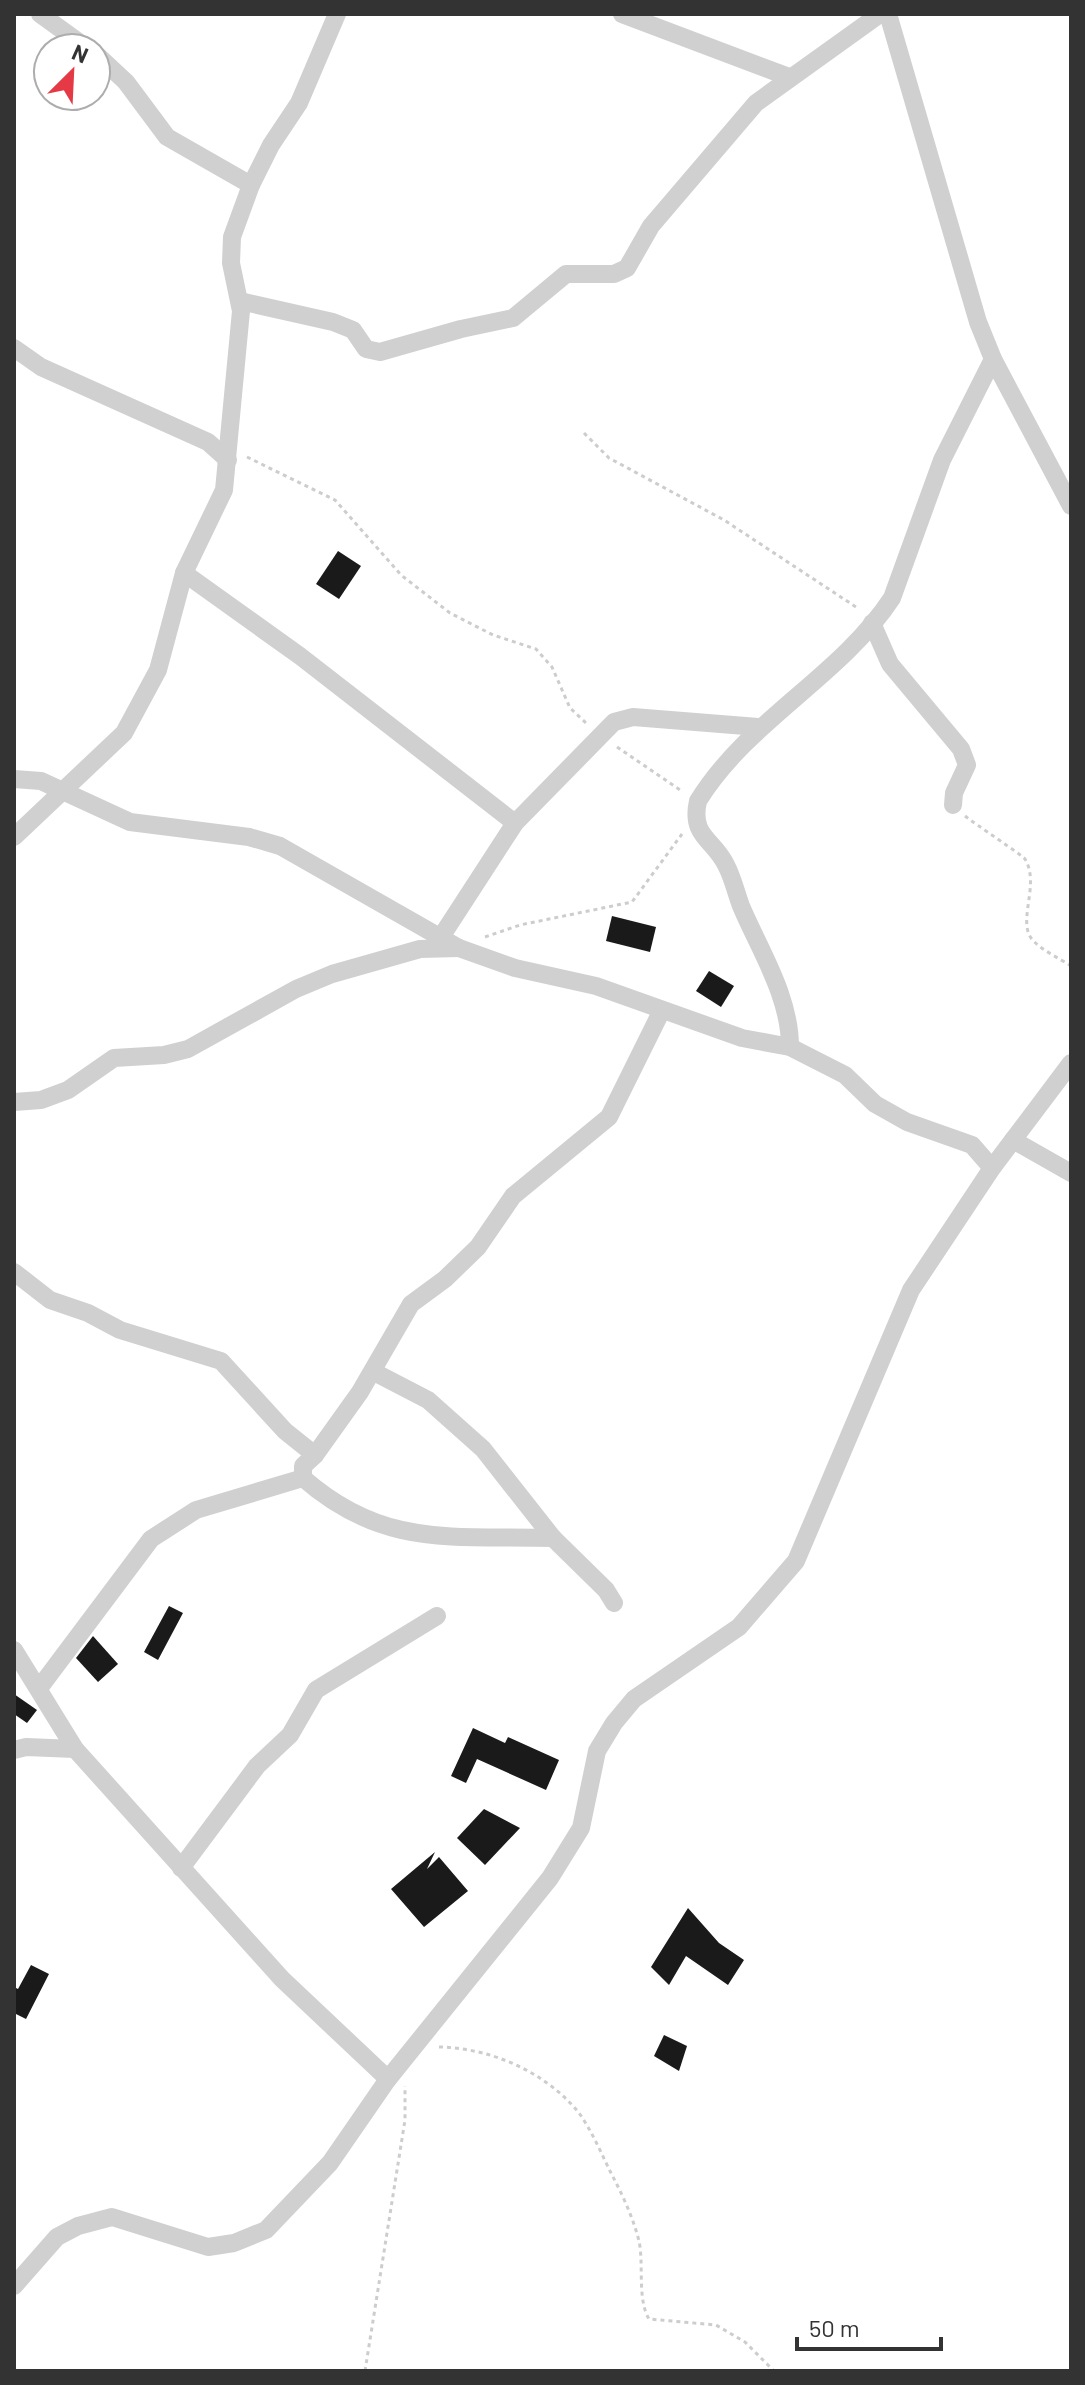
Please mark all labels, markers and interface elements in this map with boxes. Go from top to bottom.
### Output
north arrow [32,32,112,112]
text: N [69,38,93,68]
scale bar [797,2301,941,2351]
text: 50 m [809,2313,860,2342]

